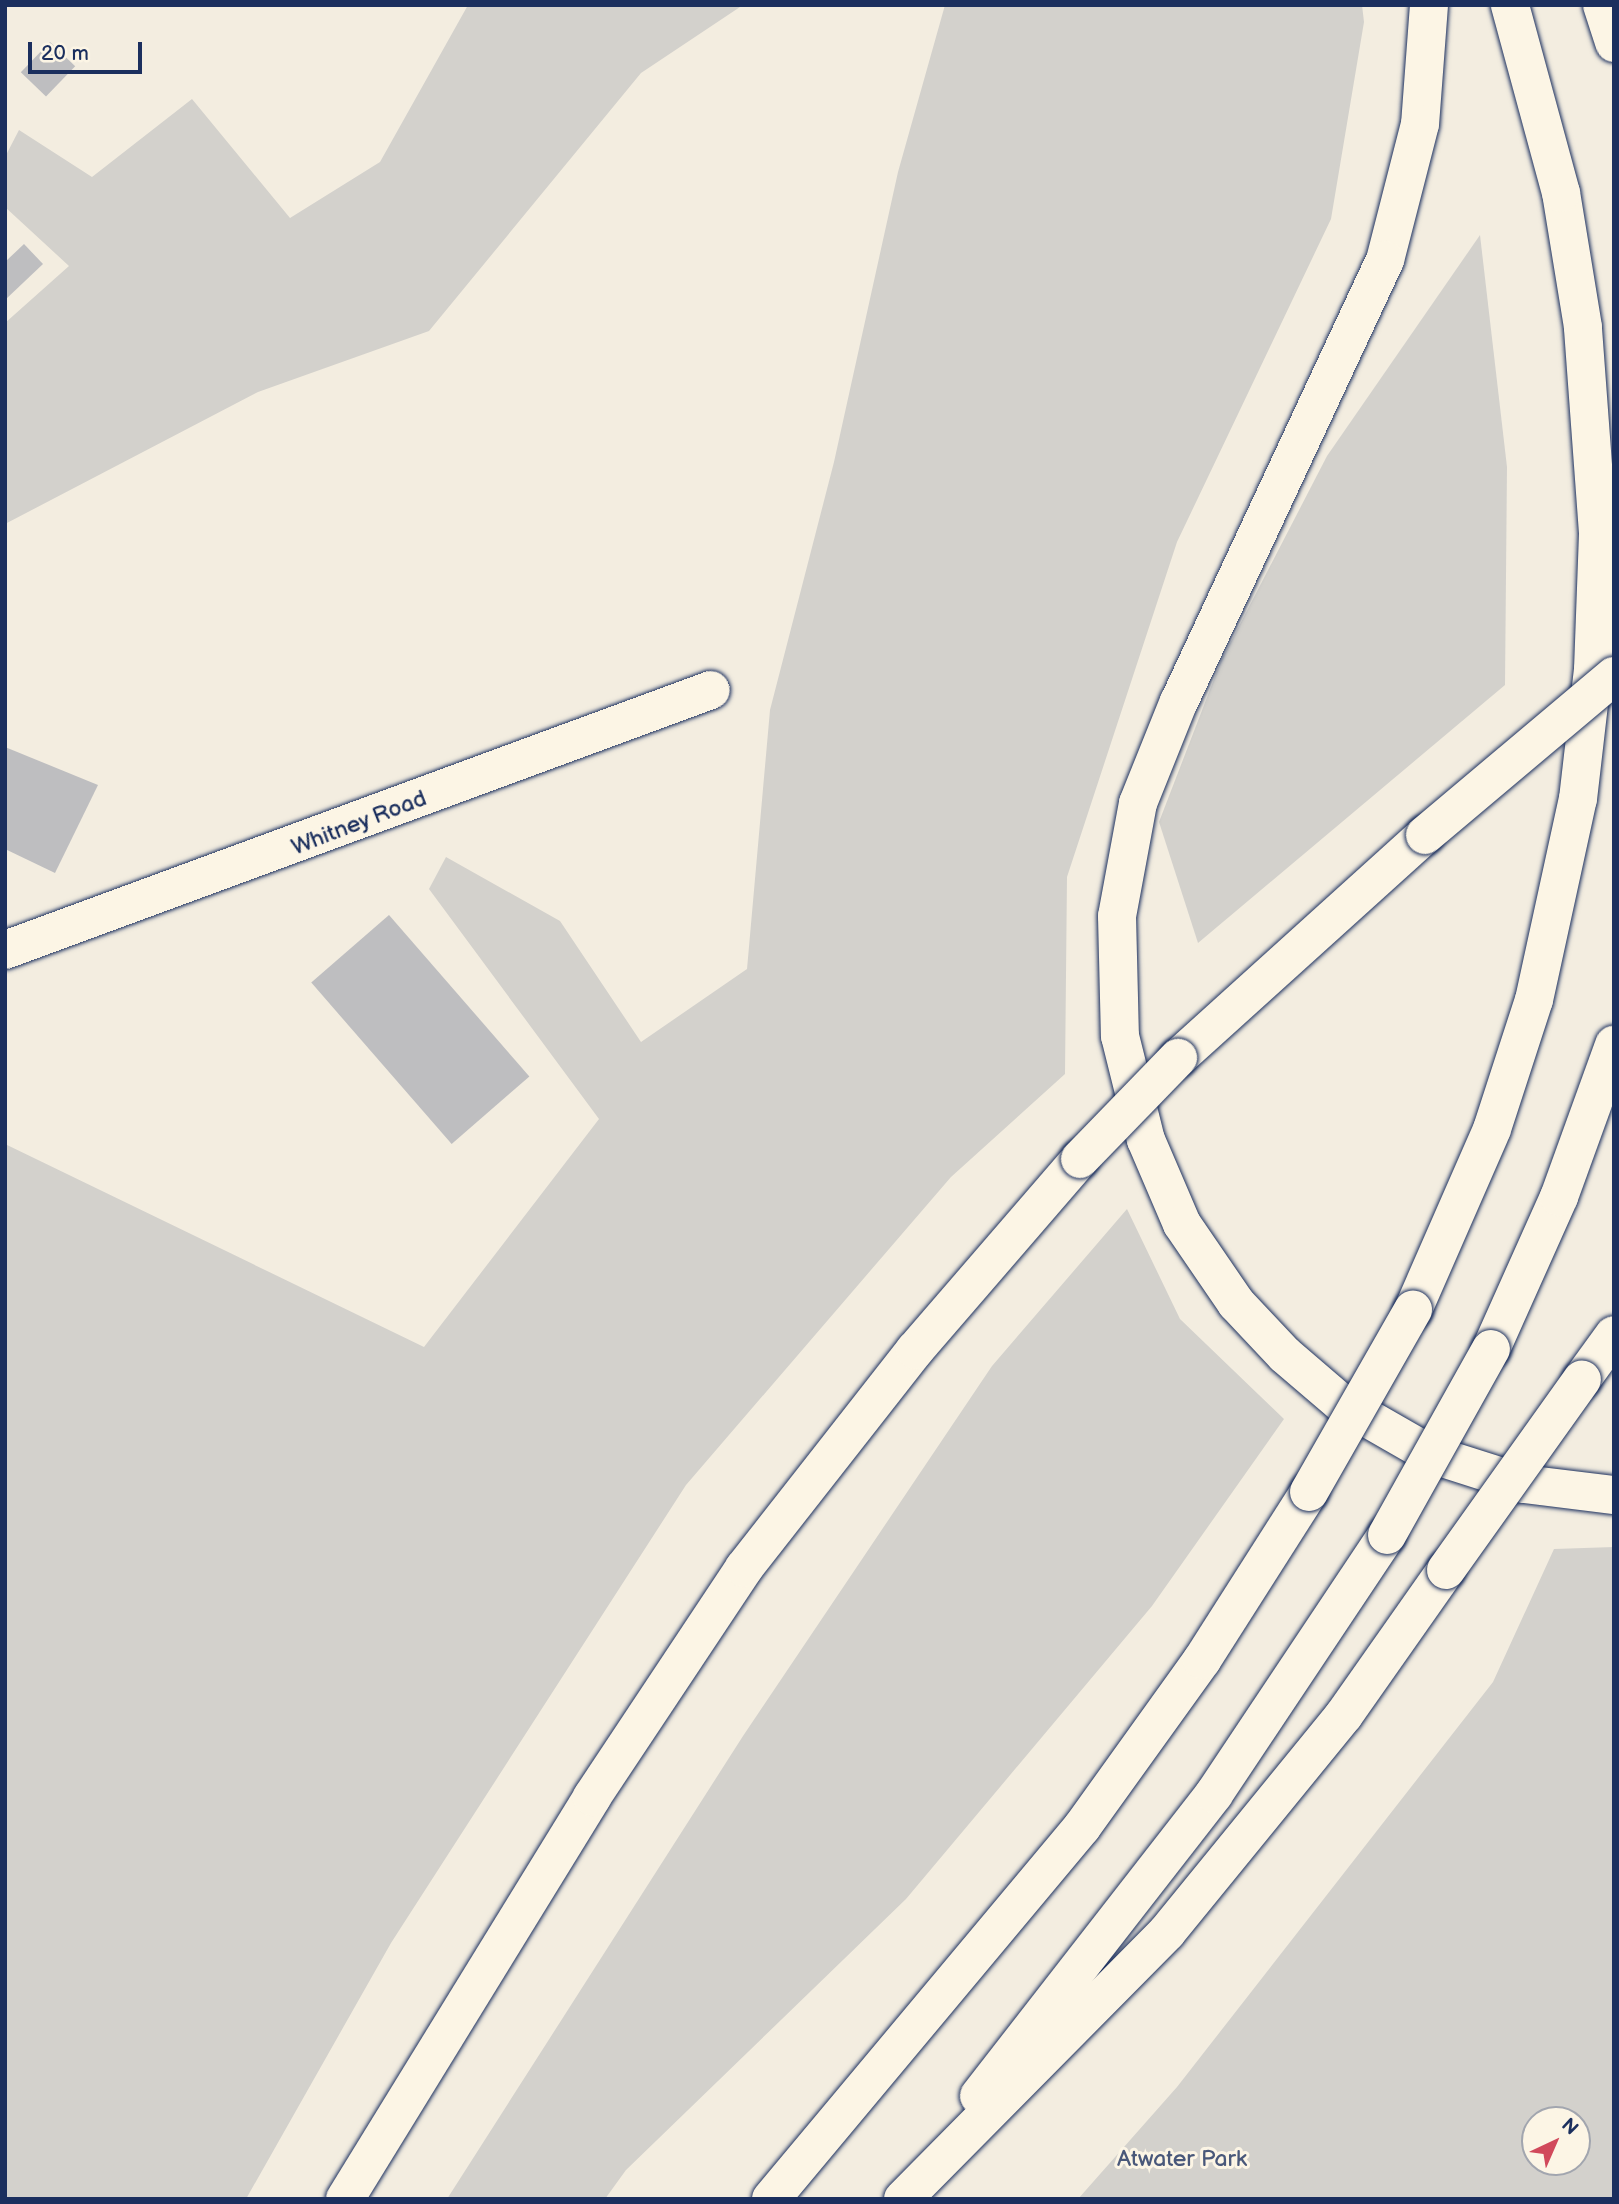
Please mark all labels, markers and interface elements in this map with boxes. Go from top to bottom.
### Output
scale bar [32,28,145,72]
text: 20 m [41,41,89,66]
street label: Whitney Road [287,784,431,862]
north arrow [1521,2106,1591,2176]
text: N [1556,2114,1583,2140]
park label: Atwater Park [1117,2145,1247,2173]

